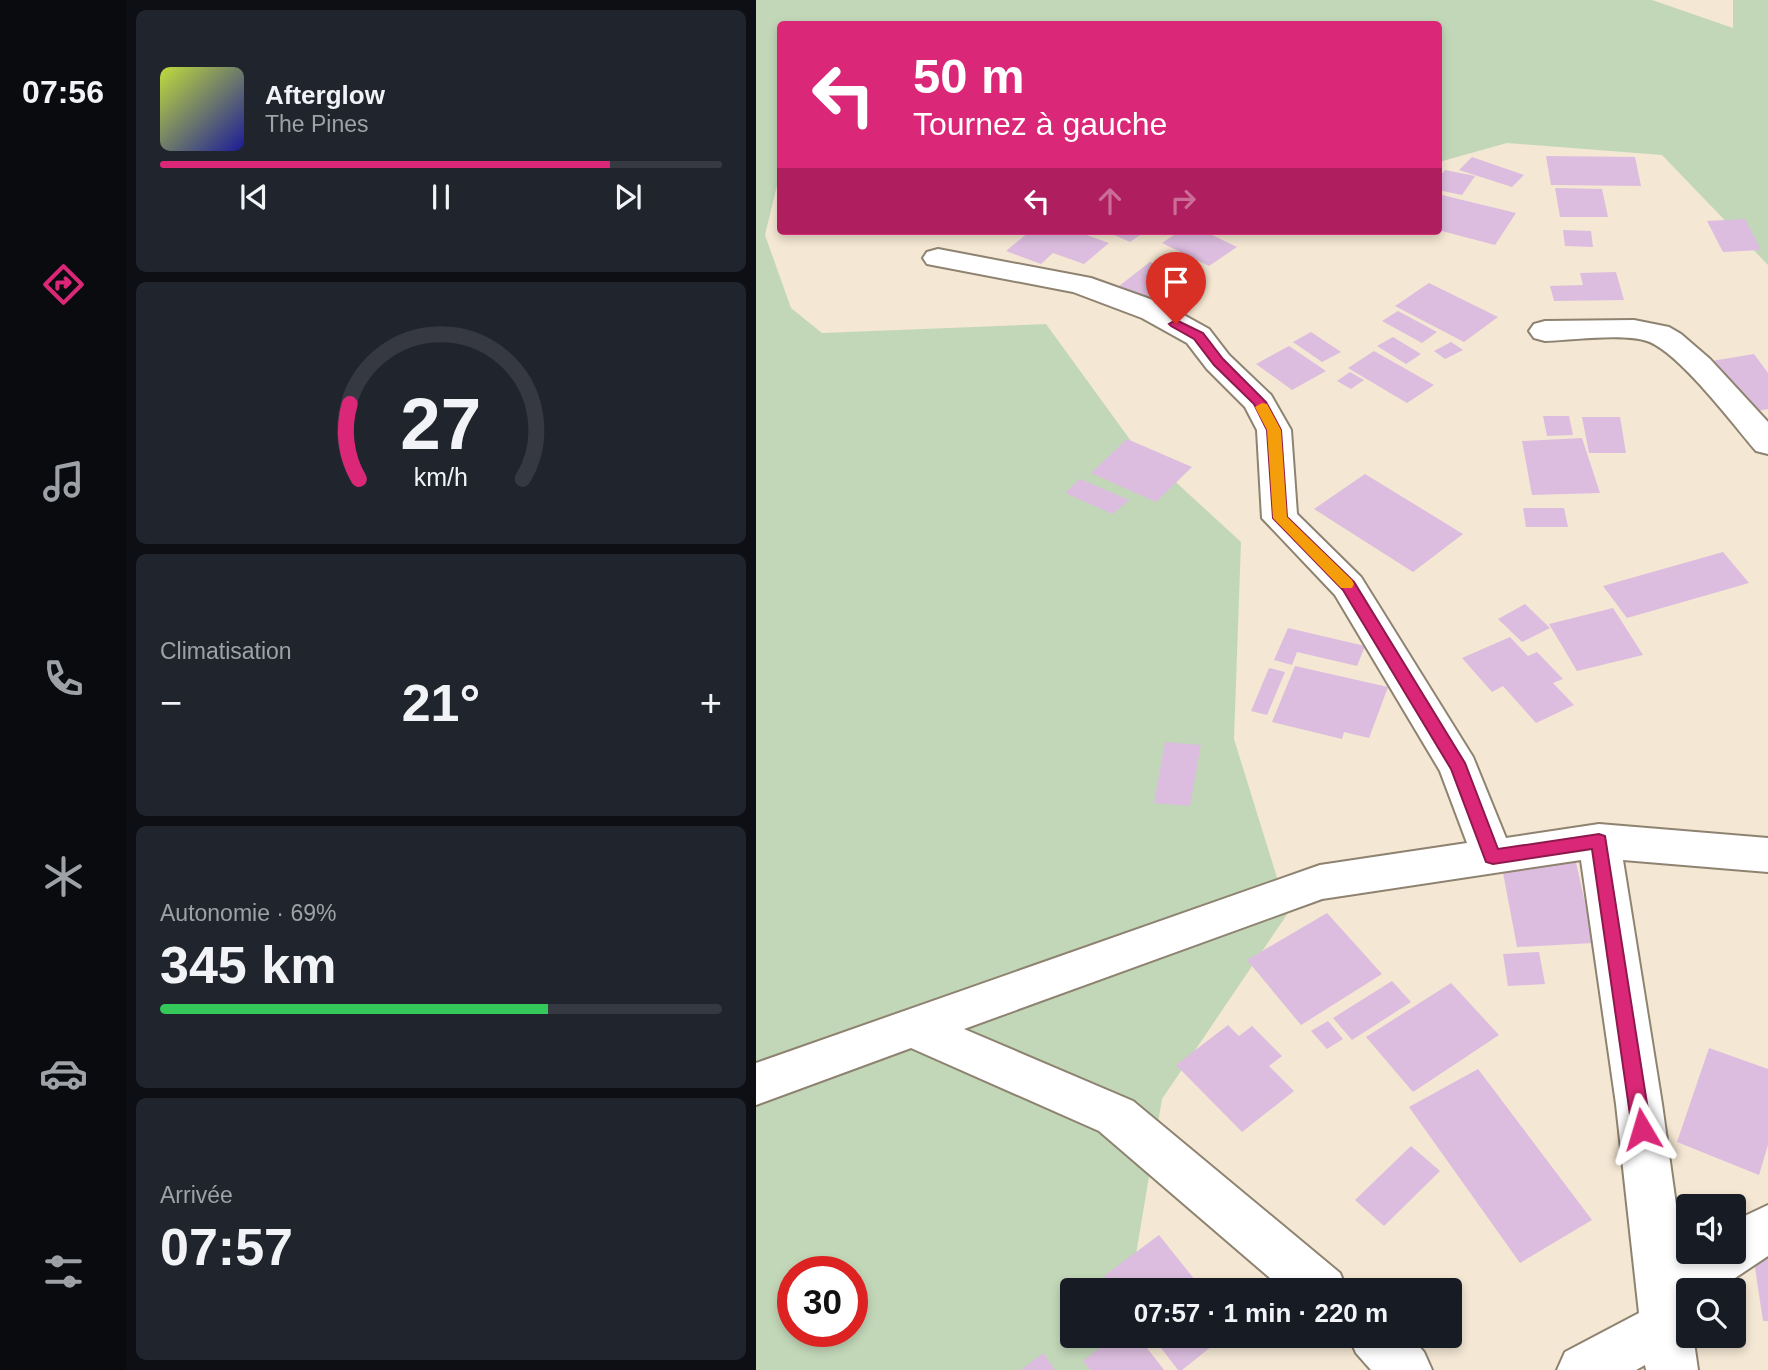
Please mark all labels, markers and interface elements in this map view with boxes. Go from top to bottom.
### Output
icon: left [798,49,889,140]
text: 50 m [913,49,1025,103]
text: 07:56 [22,74,104,110]
text: Afterglow [265,80,385,110]
text: Tournez à gauche [913,106,1167,142]
text: The Pines [265,111,369,137]
icon: previous [235,178,273,216]
icon: pause [422,178,460,216]
icon: next [609,178,647,216]
icon: left [1018,182,1056,220]
icon: ahead [1091,182,1129,220]
icon: right [1164,182,1202,220]
pin [1146,252,1206,324]
icon: directions [39,260,88,309]
icon: arrive [1157,263,1195,301]
text: 27 [401,383,481,464]
icon: music [39,457,88,506]
text: km/h [414,463,468,491]
text: Climatisation [160,638,292,664]
icon: phone [39,654,88,703]
text: 21° [402,674,480,732]
text: − [160,682,182,724]
text: + [700,682,722,724]
icon: climate [39,852,88,901]
text: Autonomie · 69% [160,900,336,926]
text: 345 km [160,936,336,994]
icon: car [39,1049,88,1098]
position arrow [1605,1092,1679,1166]
text: Arrivée [160,1182,233,1208]
map controls [1676,1194,1746,1348]
button: sound [1676,1194,1746,1264]
text: 07:57 [160,1218,293,1276]
icon: filters [39,1247,88,1296]
speed limit sign: 30 [777,1256,868,1347]
button: search [1676,1278,1746,1348]
text: 07:57 · 1 min · 220 m [1134,1298,1388,1328]

